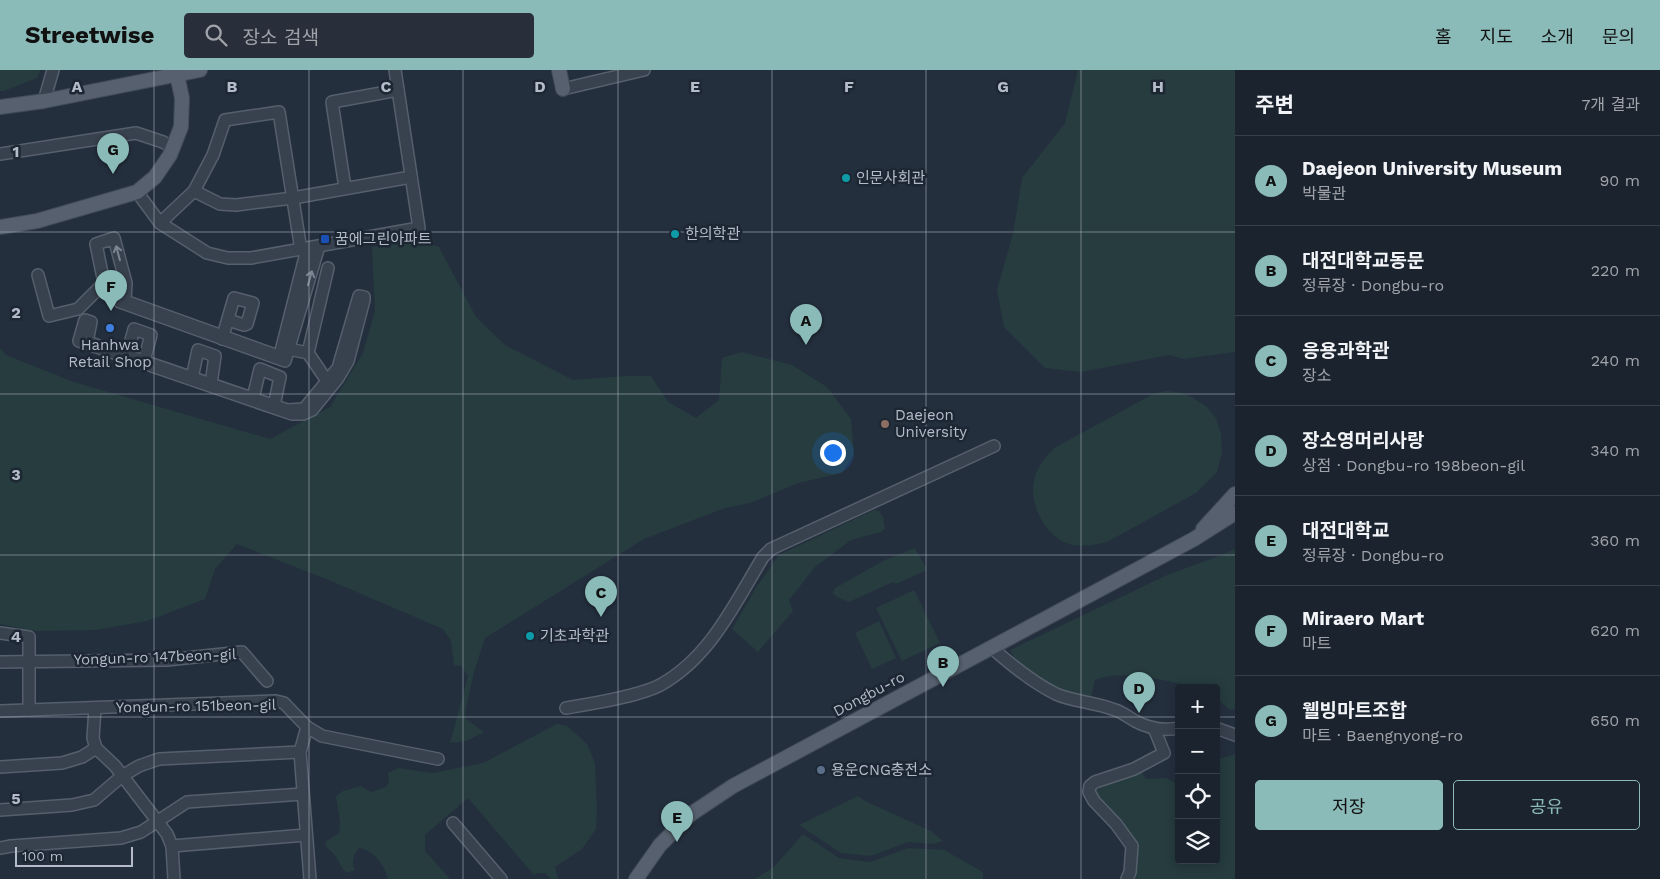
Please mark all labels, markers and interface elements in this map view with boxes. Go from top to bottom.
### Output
search box [184,13,534,58]
text: Streetwise [25,21,154,49]
icon: search [202,21,230,49]
text: 장소 검색 [242,26,319,49]
text: 홈 [1435,26,1452,47]
text: 지도 [1480,26,1513,47]
text: 소개 [1541,26,1574,47]
text: 문의 [1602,26,1635,47]
text: A [72,77,83,96]
text: B [227,77,238,96]
text: C [381,77,392,96]
text: D [534,77,546,96]
text: E [690,77,700,96]
text: F [844,77,854,96]
text: G [997,77,1009,96]
text: H [1152,77,1164,96]
text: 주변 [1255,92,1294,117]
text: 7개 결과 [1581,95,1640,114]
pin: G [97,133,129,174]
text: 1 [13,142,19,161]
text: Daejeon University Museum [1302,157,1562,180]
place label: 인문사회관 [856,169,925,187]
text: A [1266,171,1276,190]
text: 90 m [1599,171,1640,190]
marker: 인문사회관 [840,172,852,184]
text: 박물관 [1302,184,1346,203]
place label: 한의학관 [685,225,740,243]
marker: 한의학관 [669,228,681,240]
place label: 꿈에그린아파트 [335,230,432,248]
marker: 꿈에그린아파트 [319,233,331,245]
one-way arrow [113,246,122,262]
text: 대전대학교동문 [1302,249,1424,272]
text: B [1266,261,1276,280]
text: 220 m [1591,261,1640,280]
pin: F [95,270,127,311]
one-way arrow [305,271,315,287]
text: 정류장 · Dongbu-ro [1302,276,1444,295]
text: 2 [11,303,21,322]
pin: A [790,304,822,345]
marker: Hanhwa Retail Shop [104,322,116,334]
place label: Hanhwa Retail Shop [68,336,152,371]
text: 응용과학관 [1302,339,1389,362]
text: C [1266,351,1276,370]
text: 240 m [1591,351,1640,370]
text: 장소 [1302,366,1331,385]
place label: Daejeon University [895,406,967,441]
marker: Daejeon University [879,418,891,430]
text: 장소영머리사랑 [1302,429,1424,452]
your location [820,440,846,466]
text: D [1265,441,1277,460]
text: 340 m [1590,441,1640,460]
text: 상점 · Dongbu-ro 198beon-gil [1302,456,1525,475]
text: 3 [11,465,21,484]
text: 대전대학교 [1302,519,1389,542]
text: E [1266,531,1276,550]
text: 360 m [1590,531,1640,550]
text: 정류장 · Dongbu-ro [1302,546,1444,565]
pin: C [585,576,617,617]
text: Miraero Mart [1302,607,1424,630]
text: F [1266,621,1276,640]
text: 620 m [1590,621,1640,640]
text: 4 [11,627,21,646]
place label: 기초과학관 [540,627,609,645]
marker: 기초과학관 [524,630,536,642]
text: 마트 [1302,634,1331,653]
street label: Yongun-ro 147beon-gil [73,645,237,669]
pin: B [927,646,959,687]
street label: Dongbu-ro [830,668,908,720]
pin: D [1123,672,1155,713]
map controls [1175,684,1220,864]
button: + [1175,684,1220,729]
street label: Yongun-ro 151beon-gil [116,696,277,716]
text: 웰빙마트조합 [1302,699,1407,722]
text: G [1265,711,1277,730]
text: 650 m [1590,711,1640,730]
text: 마트 · Baengnyong-ro [1302,726,1463,745]
button: − [1175,729,1220,774]
place label: 용운CNG충전소 [831,761,932,779]
marker: 용운CNG충전소 [815,764,827,776]
button: locate [1175,774,1220,819]
button: 저장 [1255,780,1443,830]
button: 공유 [1453,780,1640,830]
text: 5 [11,789,21,808]
pin: E [661,801,693,842]
button: layers [1175,819,1220,864]
scale bar [15,844,132,867]
text: 100 m [22,848,63,864]

